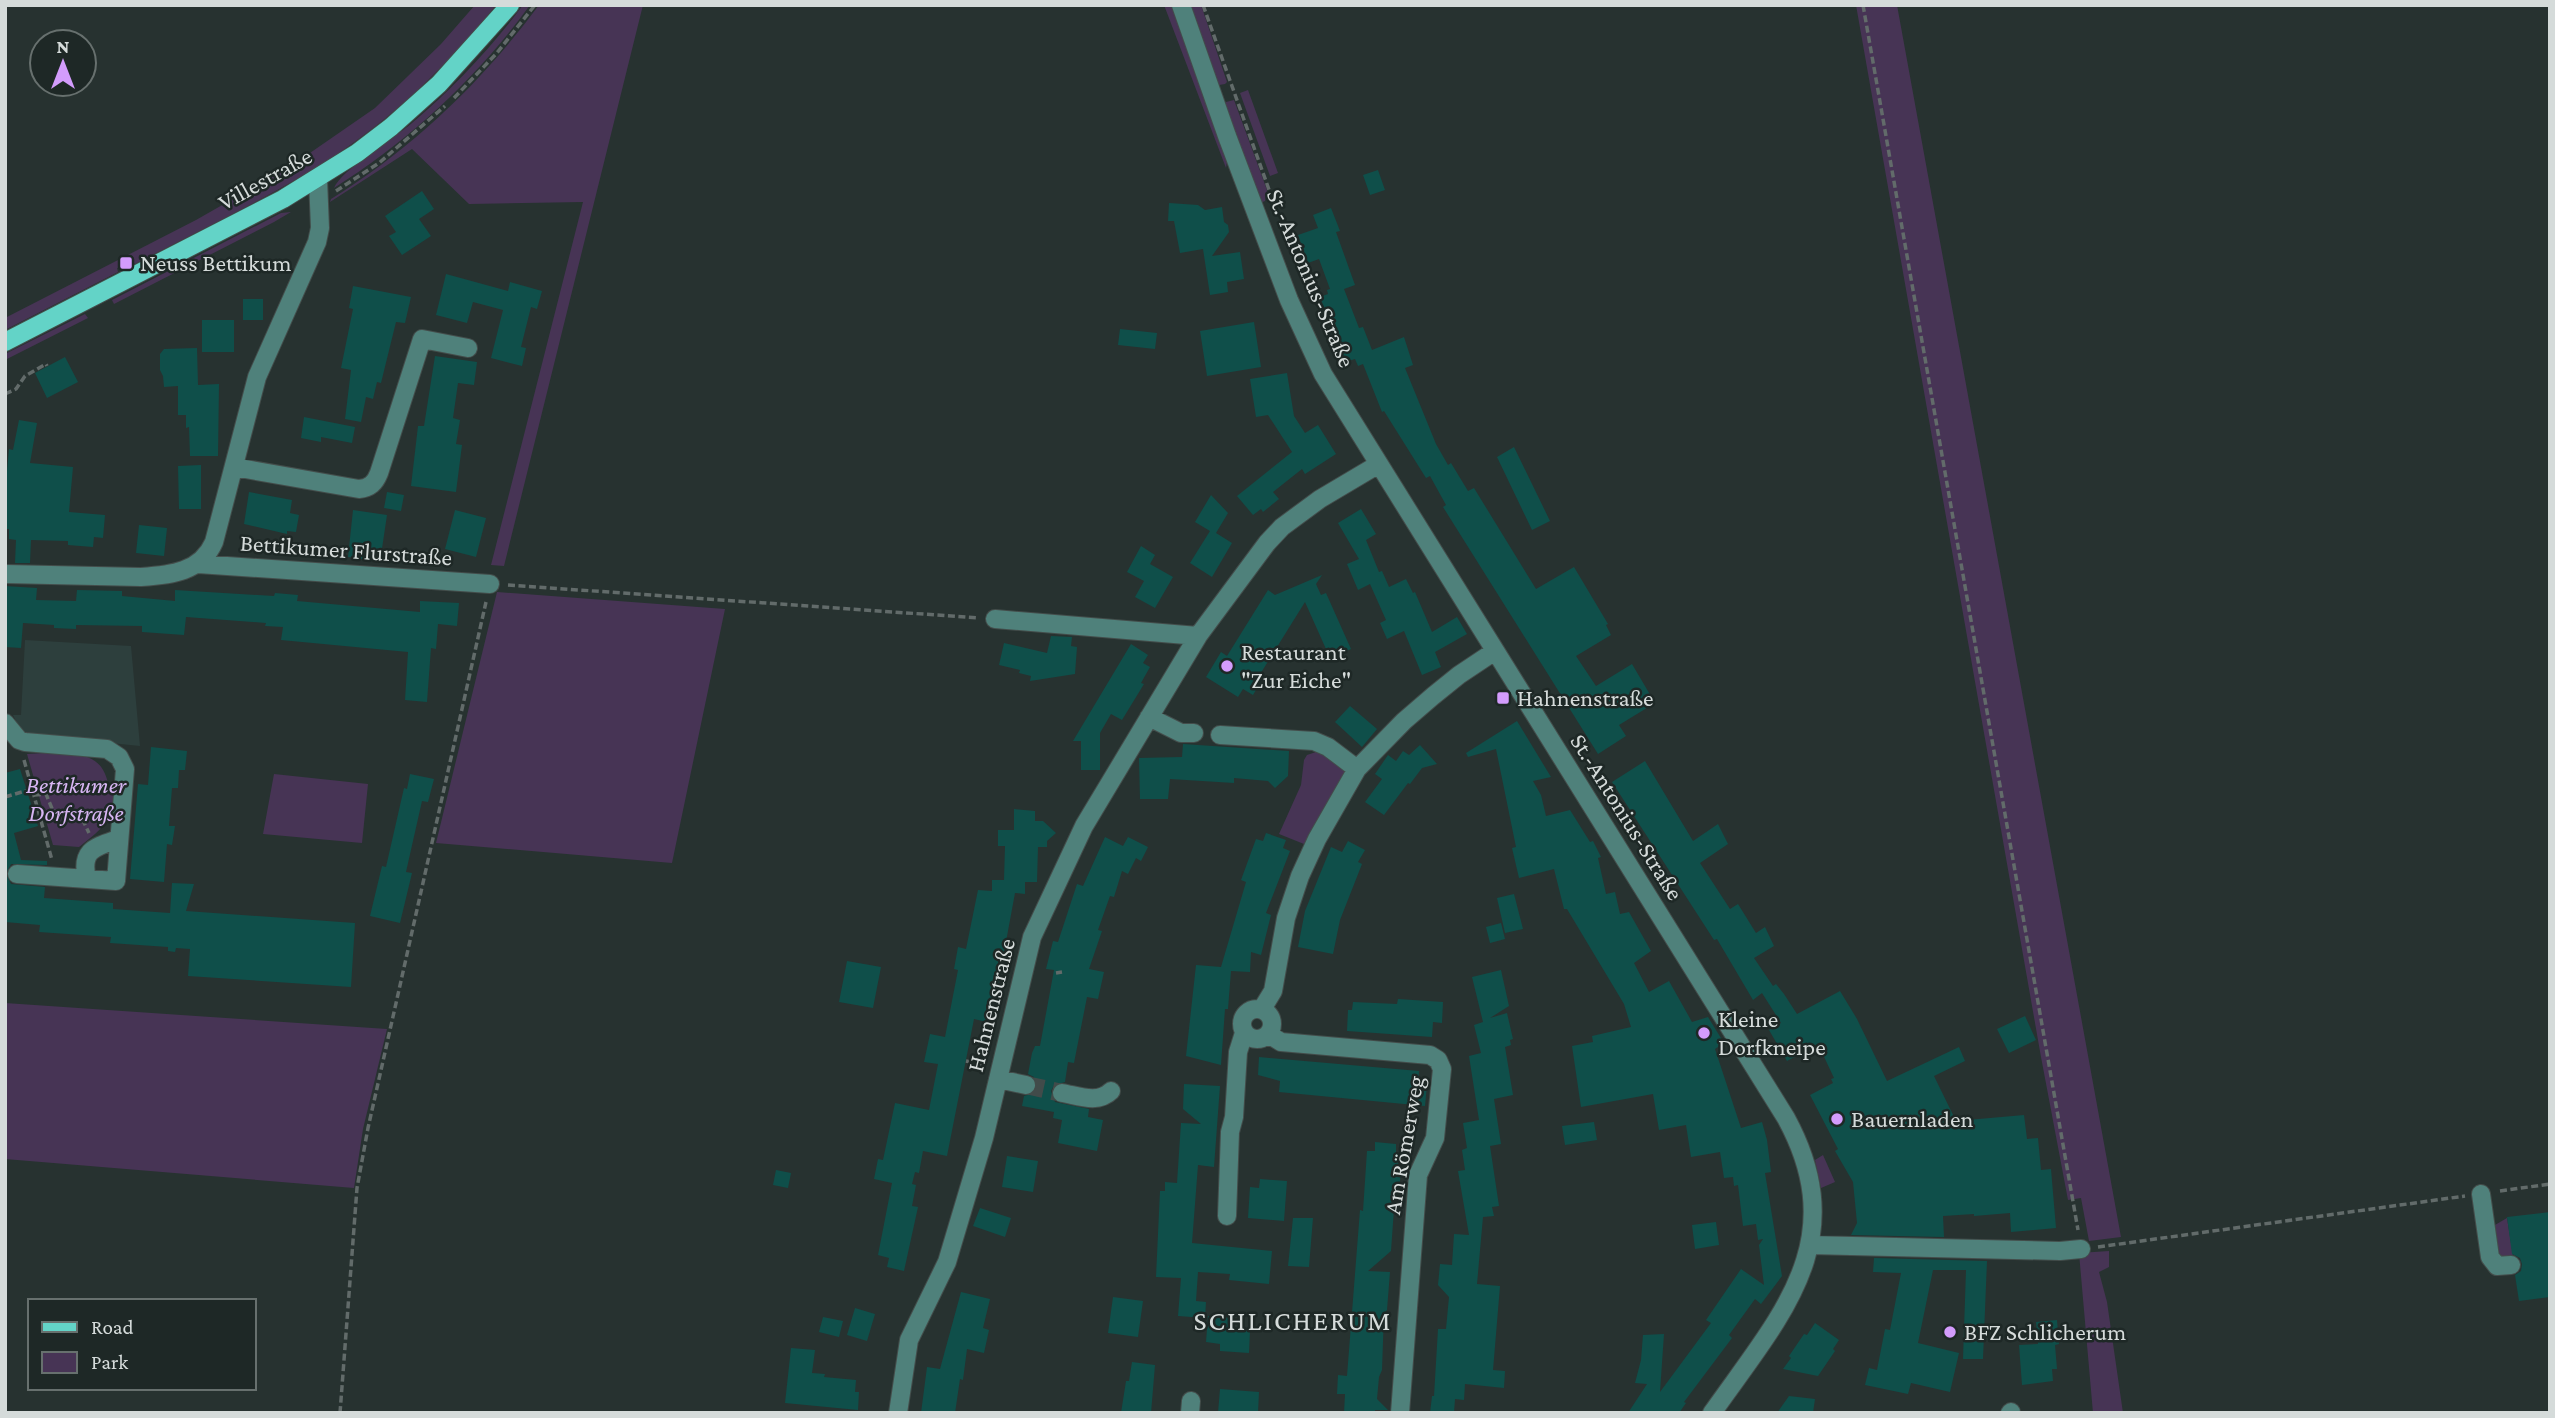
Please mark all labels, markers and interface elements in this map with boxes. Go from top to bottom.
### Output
north arrow [28,28,98,98]
text: N [57,36,70,57]
street label: Villestraße [213,142,316,215]
street label: St.-Antonius-Straße [1262,185,1361,371]
place label: Neuss Bettikum [140,249,291,276]
marker: Neuss Bettikum [118,255,134,271]
street label: Bettikumer Flurstraße [239,529,453,570]
place label: Restaurant "Zur Eiche" [1241,638,1351,693]
marker: Restaurant "Zur Eiche" [1219,658,1235,674]
place label: Hahnenstraße [1517,684,1654,711]
marker: Hahnenstraße [1495,690,1511,706]
street label: St.-Antonius-Straße [1565,729,1690,905]
park label: Bettikumer Dorfstraße [26,771,127,826]
street label: Hahnenstraße [961,935,1020,1074]
place label: Kleine Dorfkneipe [1718,1005,1826,1060]
marker: Kleine Dorfkneipe [1696,1025,1712,1041]
street label: Am Römerweg [1378,1073,1429,1216]
place label: Bauernladen [1851,1105,1974,1132]
marker: Bauernladen [1829,1111,1845,1127]
legend [28,1299,256,1390]
district label: SCHLICHERUM [1193,1305,1393,1336]
text: Road [91,1315,134,1339]
place label: BFZ Schlicherum [1964,1318,2126,1345]
marker: BFZ Schlicherum [1942,1324,1958,1340]
text: Park [91,1350,128,1374]

